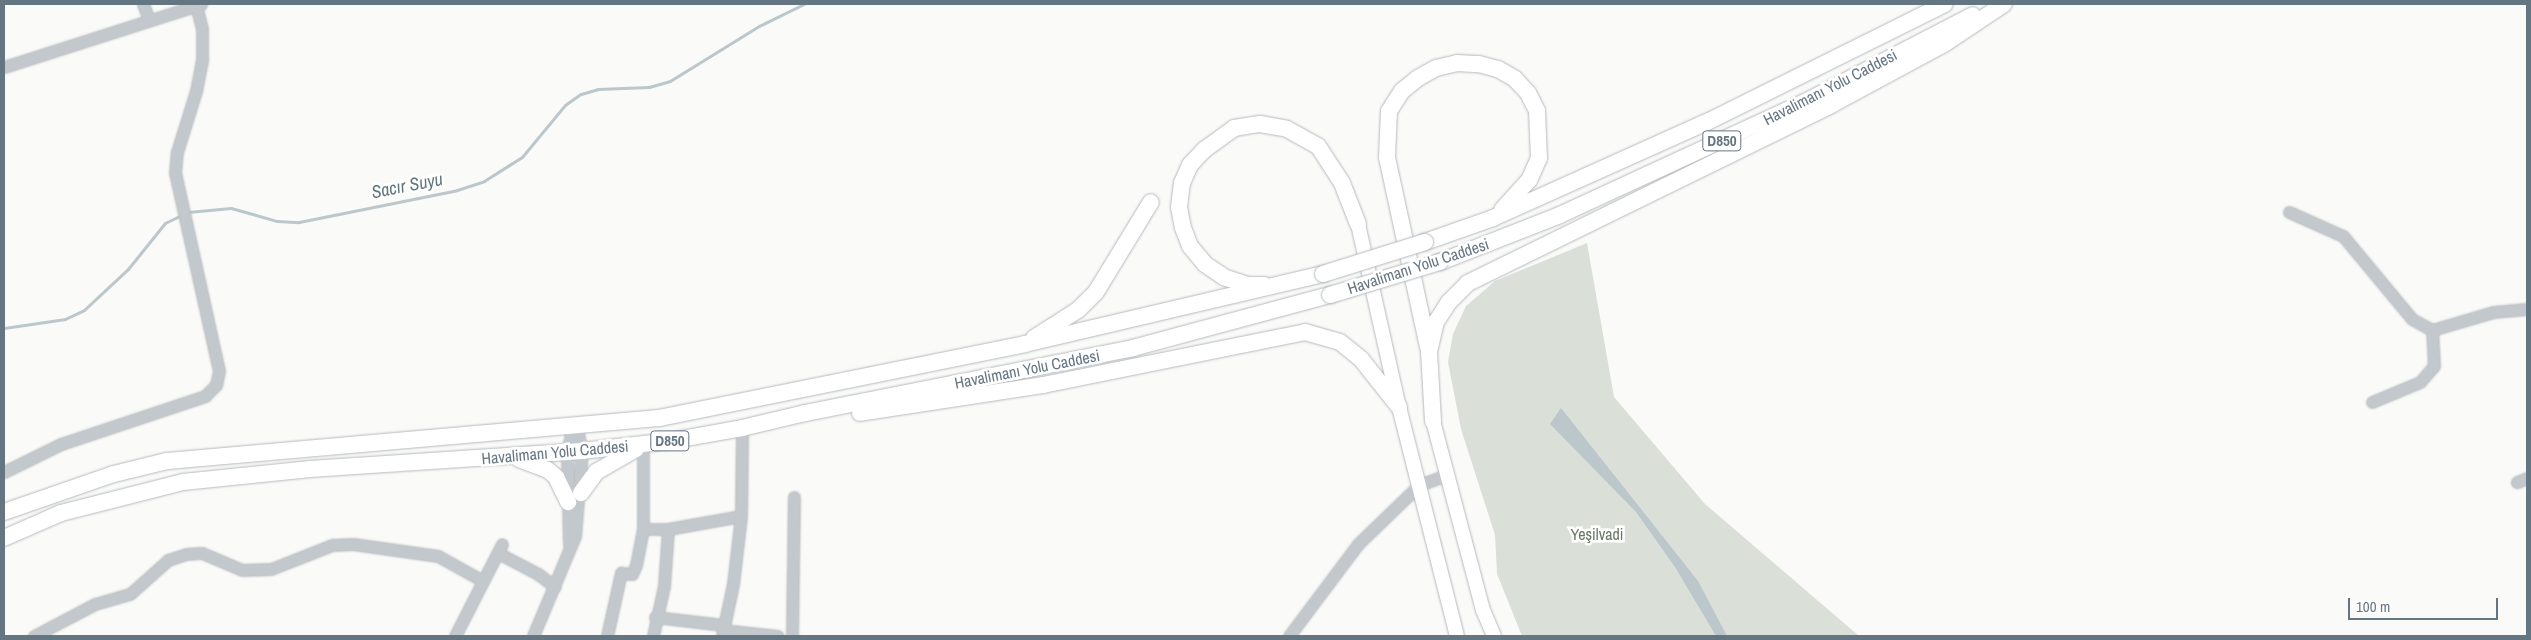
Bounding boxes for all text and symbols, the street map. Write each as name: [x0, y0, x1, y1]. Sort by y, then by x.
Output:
street label: Havalimanı Yolu Caddesi: [1760, 45, 1900, 129]
road number: D850: [1702, 128, 1742, 154]
water label: Sacır Suyu: [370, 169, 444, 203]
street label: Havalimanı Yolu Caddesi: [1345, 234, 1491, 298]
street label: Havalimanı Yolu Caddesi: [953, 345, 1101, 393]
road number: D850: [650, 428, 690, 454]
street label: Havalimanı Yolu Caddesi: [481, 436, 629, 468]
park label: Yeşilvadi: [1571, 524, 1623, 544]
scale bar: [2351, 588, 2501, 620]
text: 100 m: [2356, 596, 2390, 617]

